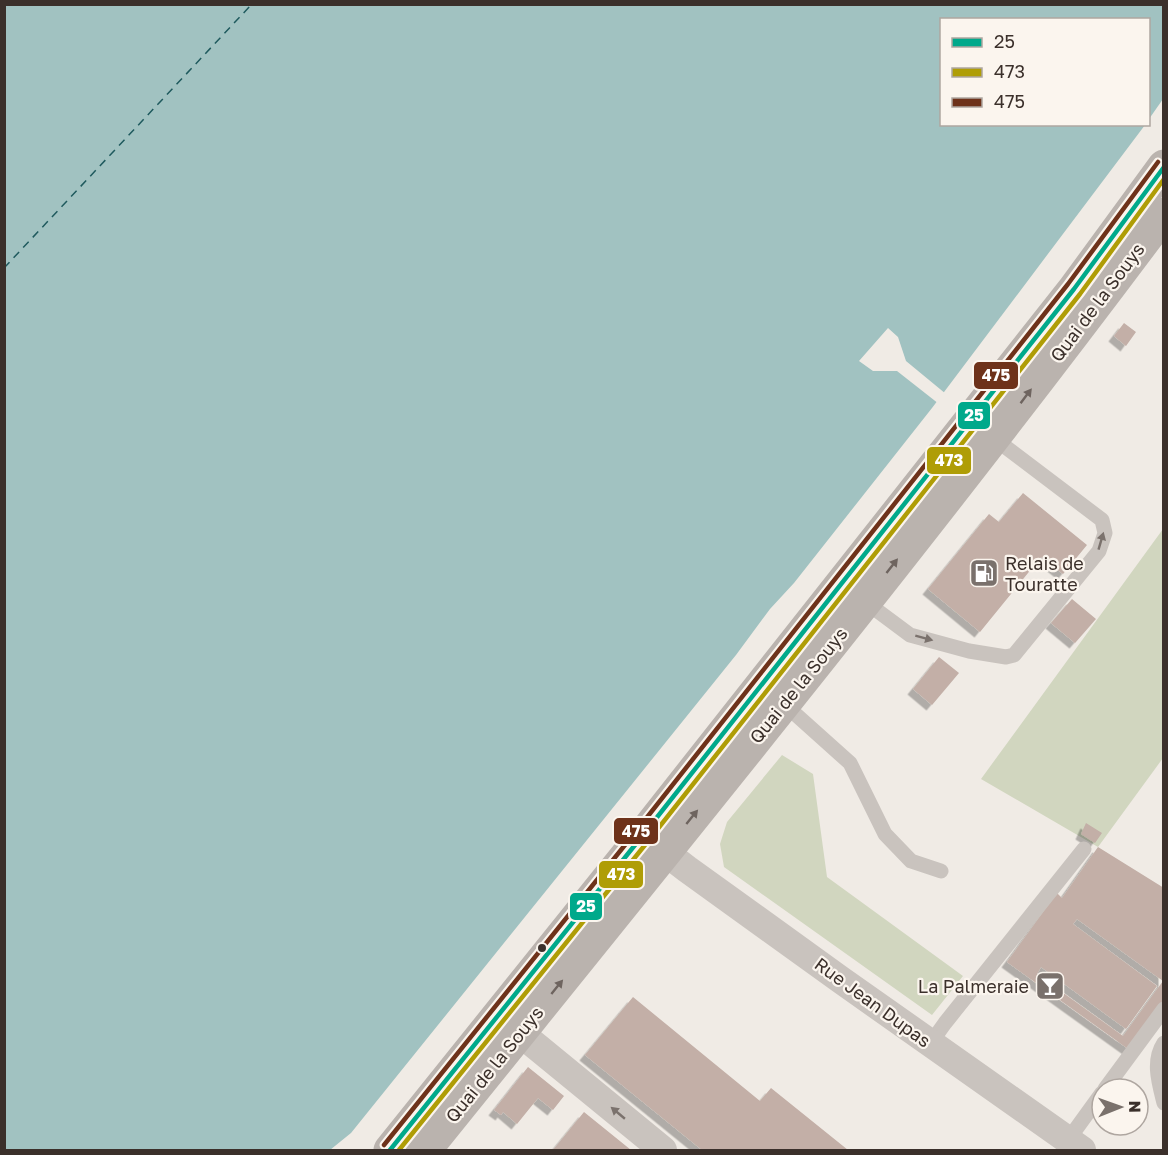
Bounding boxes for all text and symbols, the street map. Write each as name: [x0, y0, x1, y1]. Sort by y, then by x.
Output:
legend: [940, 18, 1150, 126]
text: 25: [994, 30, 1015, 52]
text: 473: [994, 60, 1025, 82]
text: 475: [994, 90, 1025, 112]
street label: Quai de la Souys: [1045, 238, 1149, 366]
line badge: 475: [973, 361, 1019, 390]
text: 475: [982, 365, 1010, 385]
one-way arrow: [1019, 389, 1031, 404]
line badge: 25: [957, 401, 991, 430]
text: 25: [964, 405, 984, 425]
line badge: 473: [926, 446, 972, 475]
text: 473: [935, 450, 963, 470]
one-way arrow: [1097, 532, 1107, 550]
place label: Relais de Touratte: [1005, 552, 1084, 595]
fuel station icon: Relais de Touratte: [968, 557, 1000, 589]
one-way arrow: [886, 559, 898, 574]
street label: Quai de la Souys: [744, 623, 852, 747]
one-way arrow: [915, 634, 933, 644]
one-way arrow: [686, 810, 698, 825]
line badge: 475: [613, 817, 659, 845]
text: 475: [622, 821, 650, 841]
line badge: 473: [598, 860, 644, 889]
text: 473: [607, 864, 635, 884]
line badge: 25: [569, 892, 603, 921]
text: 25: [576, 896, 596, 916]
unlabelled marker: [536, 942, 548, 954]
street label: Rue Jean Dupas: [811, 952, 935, 1052]
bar icon: La Palmeraie: [1034, 970, 1066, 1002]
place label: La Palmeraie: [918, 975, 1029, 997]
one-way arrow: [550, 979, 563, 995]
street label: Quai de la Souys: [440, 1002, 548, 1126]
north arrow: [1090, 1077, 1150, 1137]
text: N: [1125, 1100, 1145, 1113]
one-way arrow: [610, 1107, 626, 1120]

